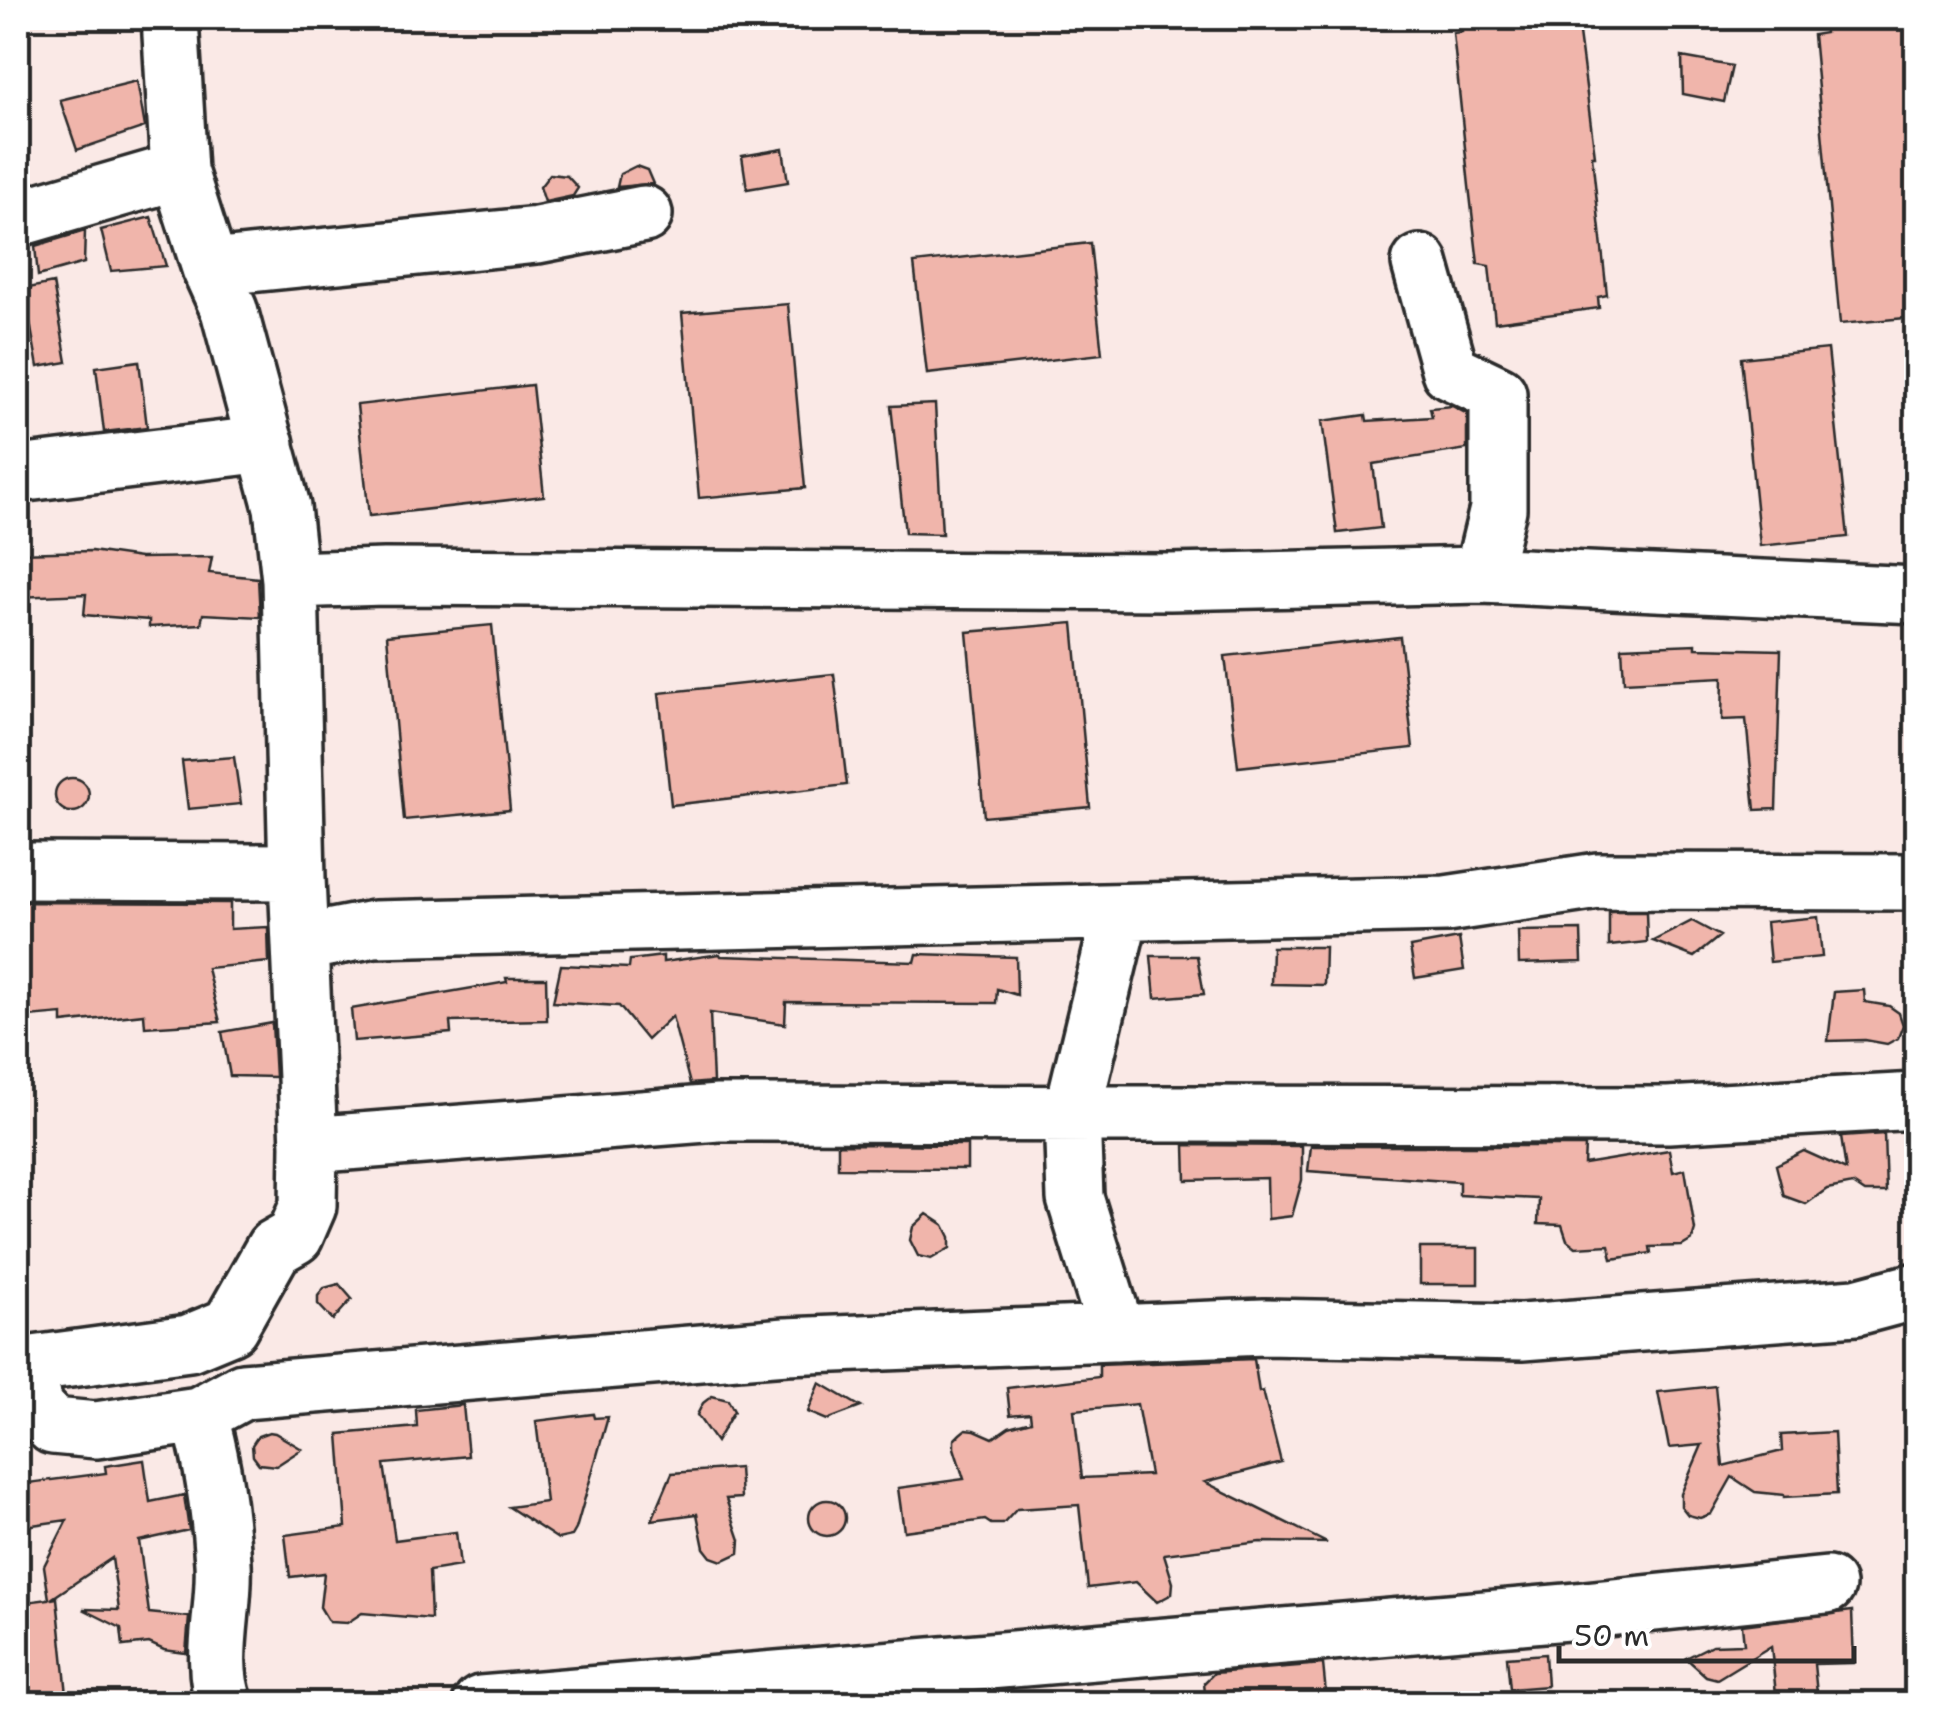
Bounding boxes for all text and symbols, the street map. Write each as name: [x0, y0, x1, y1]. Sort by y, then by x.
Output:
scale bar: [1559, 1601, 1854, 1663]
text: 50 m: [1574, 1615, 1649, 1656]

